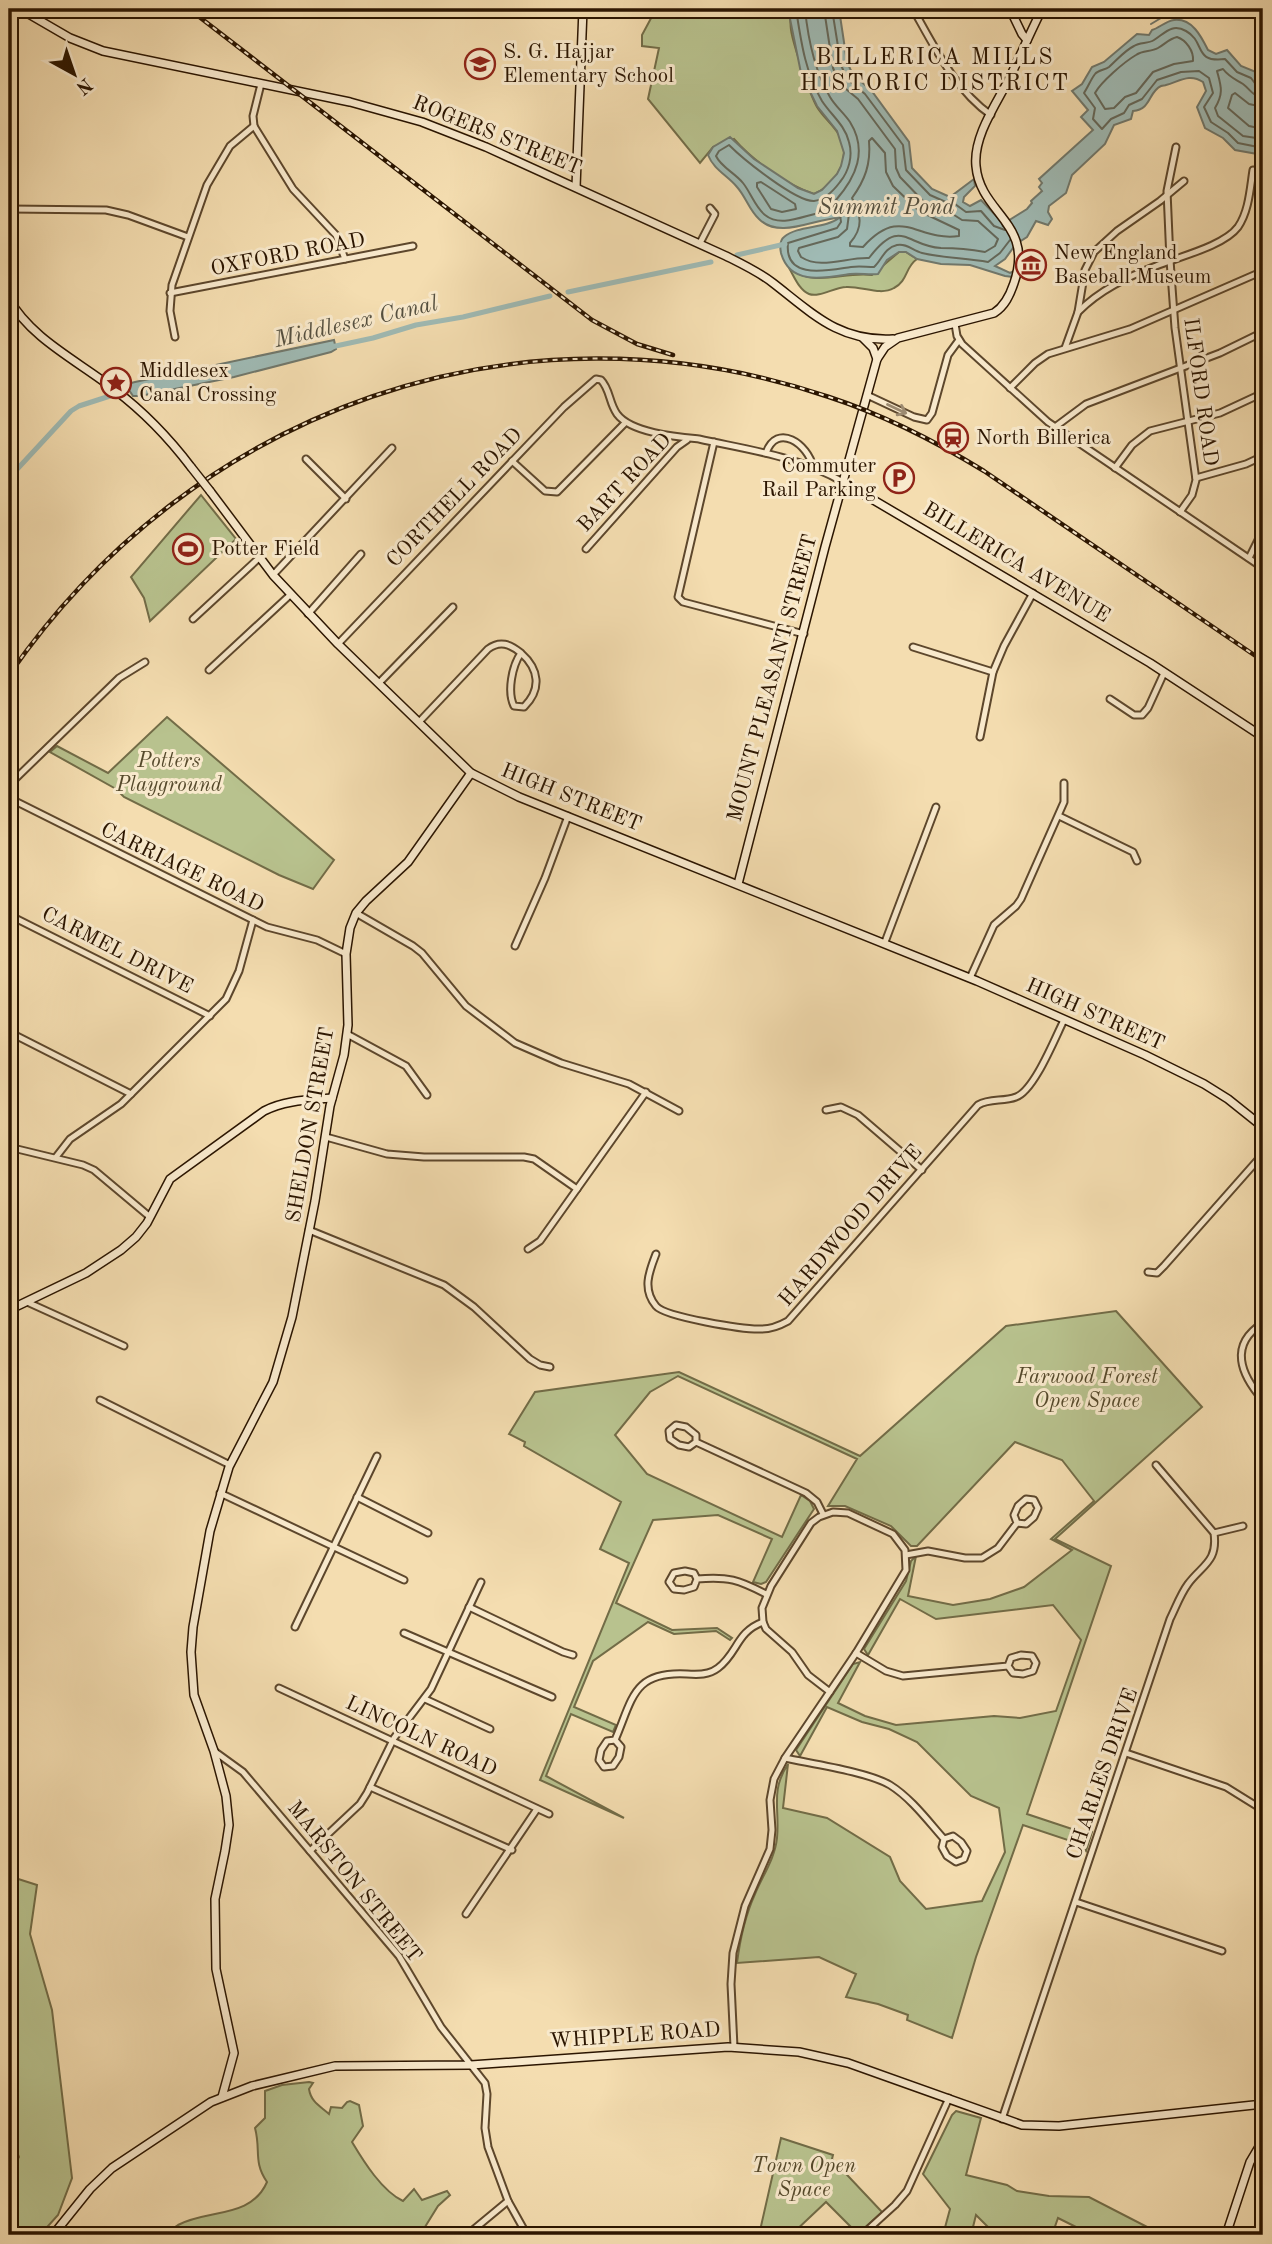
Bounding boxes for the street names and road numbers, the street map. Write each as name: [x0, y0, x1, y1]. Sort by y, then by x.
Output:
street label: ROGERS STREET: [409, 92, 585, 180]
street label: OXFORD ROAD: [209, 230, 367, 280]
street label: ILFORD ROAD: [1179, 317, 1221, 467]
street label: CORTHELL ROAD: [383, 424, 527, 572]
street label: BART ROAD: [574, 430, 676, 536]
street label: BILLERICA AVENUE: [919, 499, 1113, 627]
street label: MOUNT PLEASANT STREET: [724, 532, 822, 824]
street label: HIGH STREET: [498, 760, 644, 836]
street label: CARRIAGE ROAD: [97, 819, 267, 917]
street label: CARMEL DRIVE: [38, 904, 196, 998]
street label: HIGH STREET: [1022, 975, 1168, 1055]
street label: SHELDON STREET: [283, 1026, 339, 1224]
street label: HARDWOOD DRIVE: [775, 1141, 927, 1311]
street label: CHARLES DRIVE: [1064, 1686, 1142, 1862]
street label: LINCOLN ROAD: [342, 1693, 500, 1781]
street label: MARSTON STREET: [283, 1797, 425, 1967]
street label: WHIPPLE ROAD: [549, 2020, 721, 2052]

